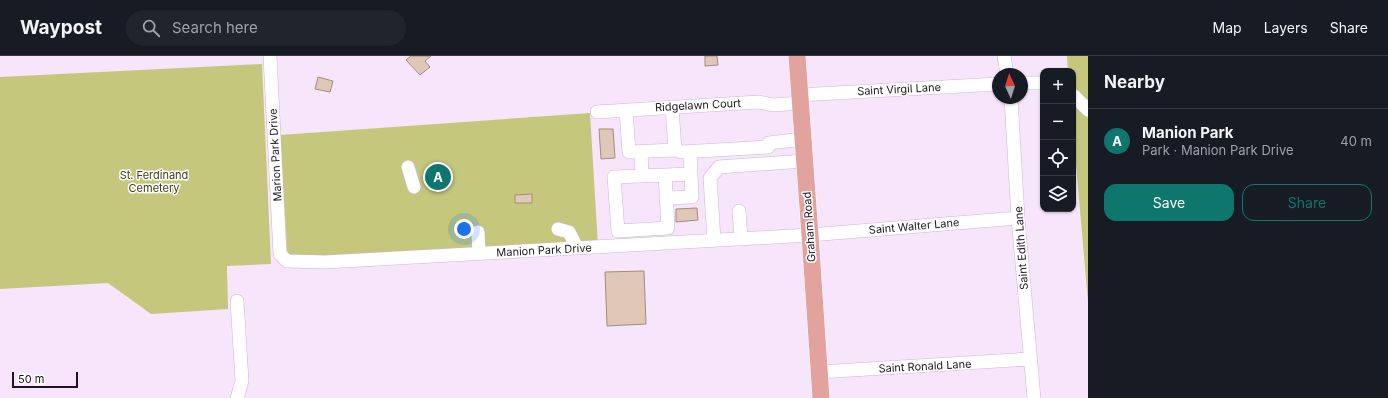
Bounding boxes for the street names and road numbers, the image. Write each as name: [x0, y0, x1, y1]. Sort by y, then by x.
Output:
street label: Saint Virgil Lane: [857, 80, 941, 98]
street label: Ridgelawn Court: [655, 96, 742, 114]
street label: Marion Park Drive: [266, 108, 284, 202]
street label: Graham Road: [800, 191, 818, 263]
street label: Saint Edith Lane: [1011, 206, 1031, 290]
street label: Saint Walter Lane: [868, 215, 960, 237]
street label: Manion Park Drive: [496, 241, 592, 259]
street label: Saint Ronald Lane: [878, 357, 972, 375]

